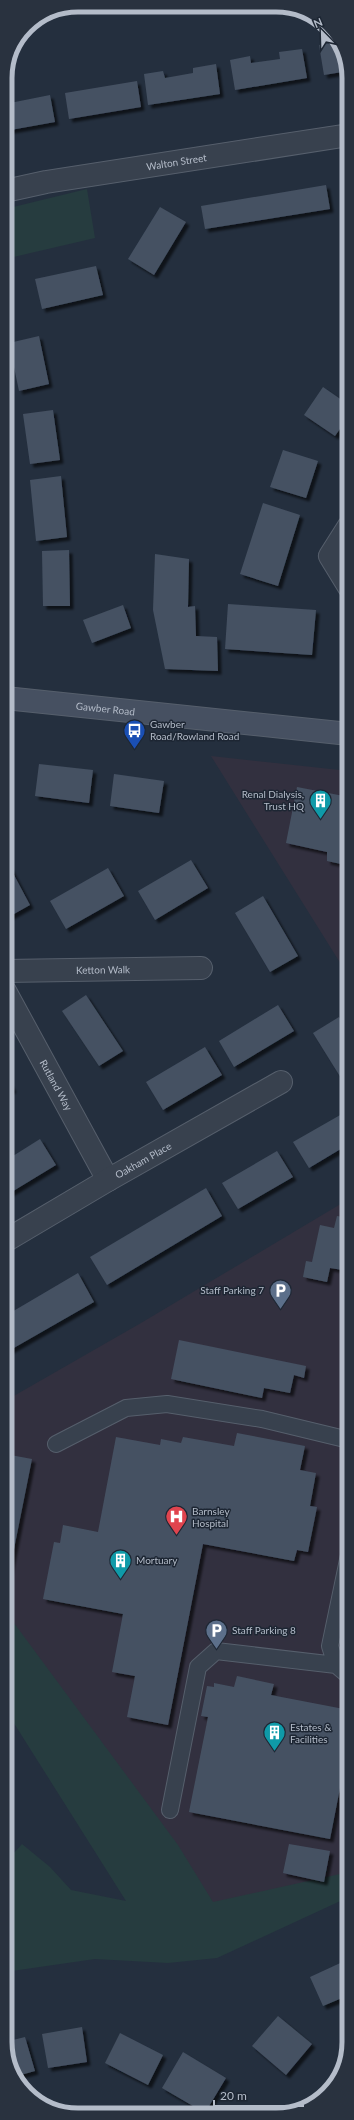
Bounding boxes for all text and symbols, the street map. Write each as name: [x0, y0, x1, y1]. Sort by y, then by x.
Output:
north arrow: [302, 12, 342, 52]
text: N: [311, 15, 324, 30]
street label: Walton Street: [145, 151, 208, 172]
street label: Gawber Road: [75, 699, 136, 718]
bus stop icon: Gawber Road/Rowland Road: [121, 717, 147, 750]
place label: Gawber Road/Rowland Road: [150, 718, 239, 742]
building icon: Renal Dialysis, Trust HQ: [307, 787, 333, 820]
place label: Renal Dialysis, Trust HQ: [242, 788, 304, 812]
street label: Ketton Walk: [76, 963, 131, 976]
street label: Rutland Way: [38, 1057, 75, 1113]
street label: Oakham Place: [113, 1139, 173, 1181]
parking icon: Staff Parking 7: [267, 1277, 293, 1310]
place label: Staff Parking 7: [200, 1284, 264, 1296]
hospital icon: Barnsley Hospital: [164, 1504, 190, 1537]
place label: Barnsley Hospital: [192, 1505, 230, 1529]
building icon: Mortuary: [108, 1547, 134, 1580]
place label: Mortuary: [136, 1554, 178, 1566]
parking icon: Staff Parking 8: [204, 1617, 230, 1650]
place label: Staff Parking 8: [232, 1624, 296, 1636]
building icon: Estates & Facilities: [262, 1720, 288, 1753]
place label: Estates & Facilities: [290, 1721, 332, 1745]
scale bar: [214, 2082, 303, 2108]
text: 20 m: [220, 2088, 247, 2103]

